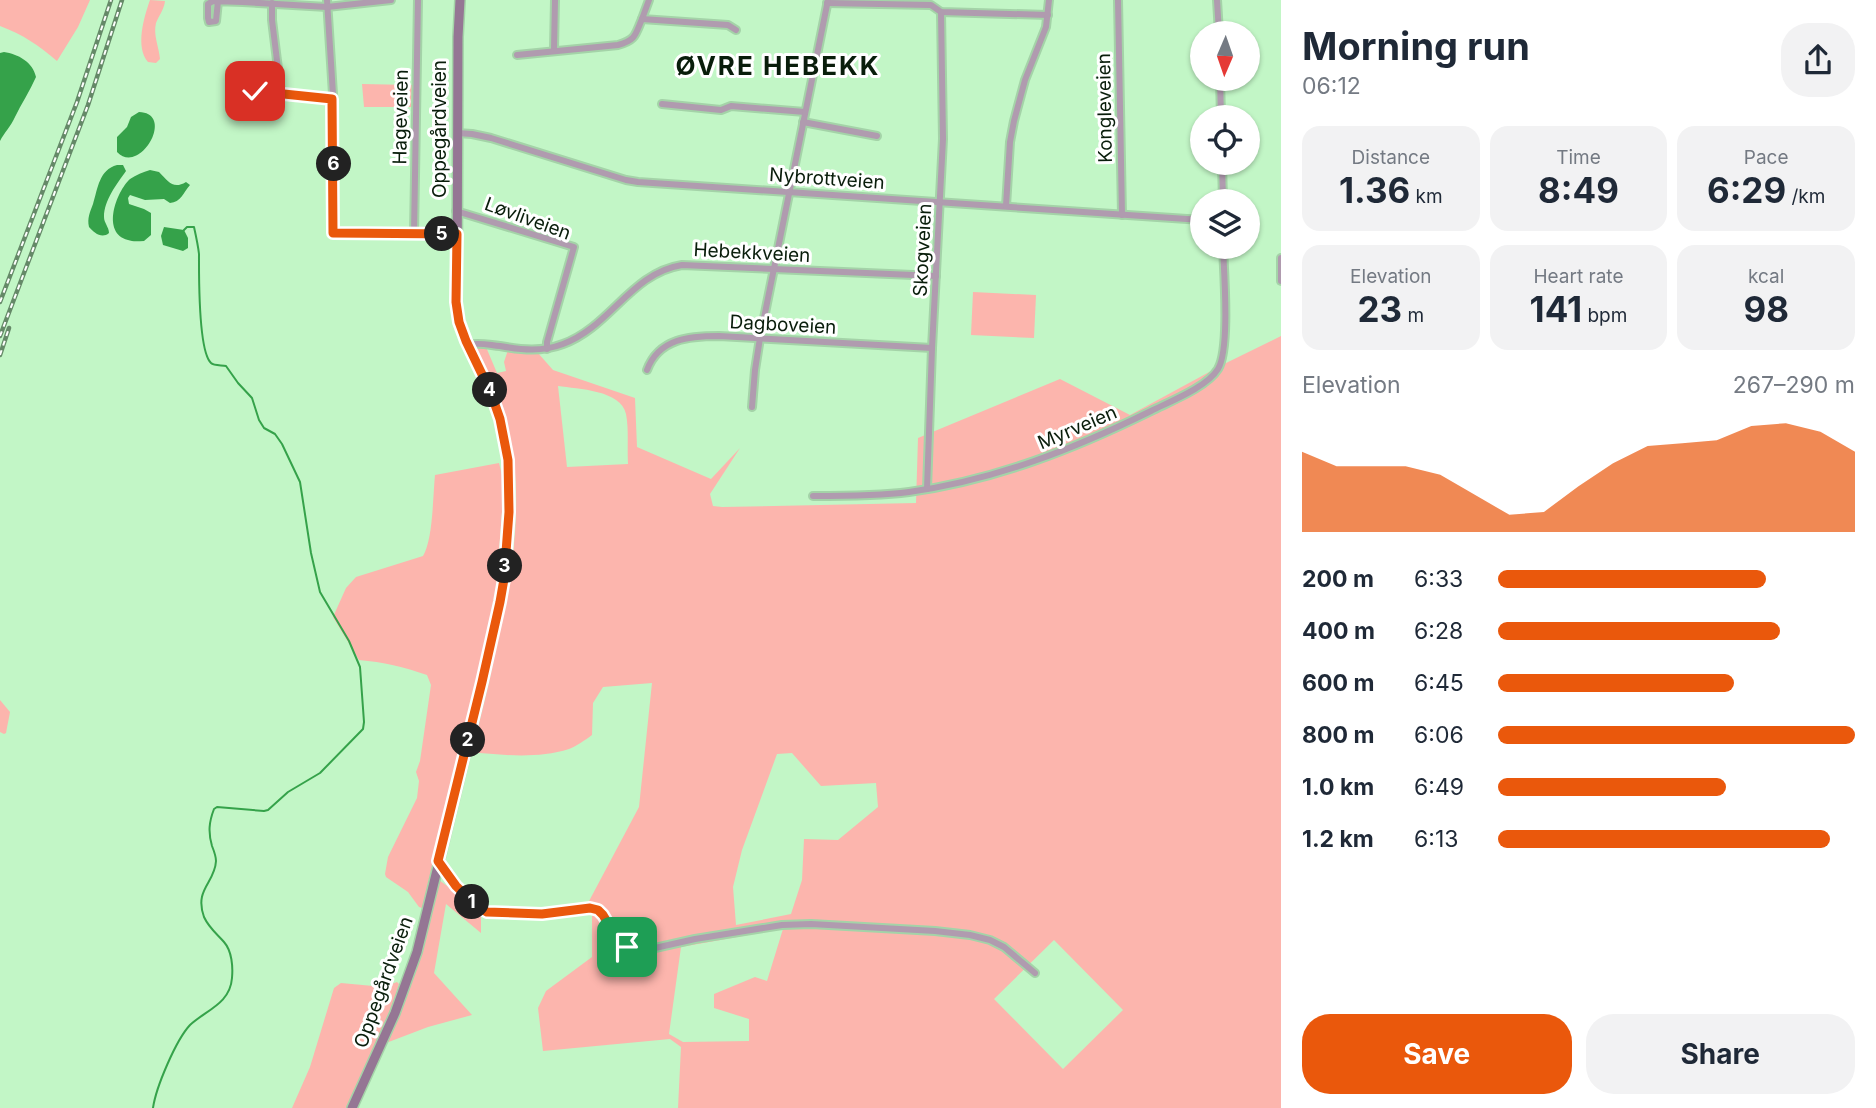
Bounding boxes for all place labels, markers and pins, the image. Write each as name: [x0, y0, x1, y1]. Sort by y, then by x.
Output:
pin: [225, 61, 285, 121]
pin: 6: [316, 146, 352, 182]
pin: 5: [424, 216, 460, 252]
pin: 4: [472, 372, 508, 408]
pin: 3: [488, 548, 522, 584]
pin: 2: [450, 722, 486, 758]
pin: 1: [454, 884, 490, 920]
pin: [597, 917, 657, 977]

